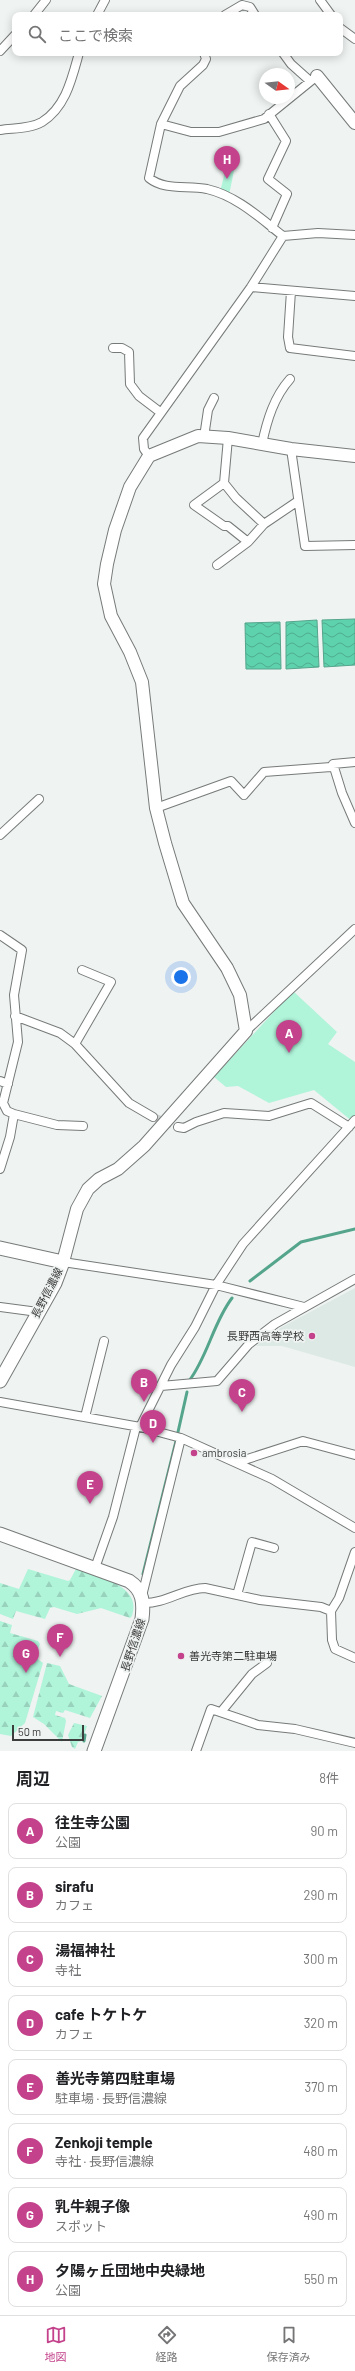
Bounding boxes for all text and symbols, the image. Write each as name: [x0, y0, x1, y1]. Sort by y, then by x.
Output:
search box: [12, 12, 343, 56]
icon: search: [26, 23, 48, 45]
text: ここで検索: [58, 26, 133, 44]
north arrow: [259, 68, 295, 104]
pin: H: [214, 146, 240, 179]
your location: [171, 967, 191, 987]
pin: A: [276, 1020, 302, 1053]
street label: 長野信濃線: [28, 1265, 65, 1320]
place label: 長野西高等学校: [227, 1329, 304, 1342]
marker: 長野西高等学校: [307, 1331, 317, 1341]
pin: B: [131, 1369, 157, 1402]
pin: C: [229, 1379, 255, 1412]
pin: D: [140, 1410, 166, 1443]
place label: ambrosia: [202, 1446, 246, 1459]
marker: ambrosia: [189, 1448, 199, 1458]
pin: E: [77, 1471, 103, 1504]
street label: 長野信濃線: [118, 1617, 147, 1673]
pin: F: [47, 1624, 73, 1657]
pin: G: [13, 1640, 39, 1673]
place label: 善光寺第二駐車場: [189, 1649, 277, 1662]
marker: 善光寺第二駐車場: [176, 1651, 186, 1661]
scale bar: [12, 1723, 84, 1742]
text: 50 m: [18, 1725, 41, 1738]
text: 周辺: [16, 1768, 50, 1788]
text: 8件: [319, 1770, 339, 1786]
text: 往生寺公園: [55, 1813, 130, 1831]
text: A: [26, 1823, 34, 1839]
text: 90 m: [311, 1823, 338, 1839]
text: 公園: [55, 1834, 81, 1850]
text: sirafu: [55, 1877, 94, 1895]
text: B: [26, 1887, 34, 1903]
text: 290 m: [304, 1887, 338, 1903]
text: カフェ: [55, 1897, 94, 1913]
text: 湯福神社: [55, 1941, 115, 1959]
text: C: [26, 1951, 34, 1967]
text: 300 m: [303, 1951, 338, 1967]
text: 寺社: [55, 1962, 81, 1978]
text: cafe トケトケ: [55, 2005, 147, 2023]
text: D: [26, 2015, 34, 2031]
text: 320 m: [304, 2015, 338, 2031]
text: カフェ: [55, 2026, 94, 2042]
text: 善光寺第四駐車場: [55, 2069, 175, 2087]
text: E: [26, 2079, 34, 2095]
text: 370 m: [304, 2079, 338, 2095]
text: 駐車場 · 長野信濃線: [55, 2090, 167, 2106]
text: Zenkoji temple: [55, 2133, 153, 2151]
text: F: [26, 2143, 34, 2159]
text: 480 m: [303, 2143, 338, 2159]
text: 寺社 · 長野信濃線: [55, 2153, 154, 2169]
text: 乳牛親子像: [55, 2197, 130, 2215]
text: G: [26, 2207, 34, 2223]
text: 490 m: [303, 2207, 338, 2223]
text: スポット: [55, 2218, 107, 2234]
text: 夕陽ヶ丘団地中央緑地: [55, 2261, 205, 2279]
text: H: [26, 2271, 34, 2287]
text: 550 m: [304, 2271, 338, 2287]
text: 公園: [55, 2282, 81, 2298]
tab: 地図: [45, 2324, 67, 2364]
tab: 経路: [156, 2324, 178, 2364]
tab: 保存済み: [267, 2324, 311, 2364]

